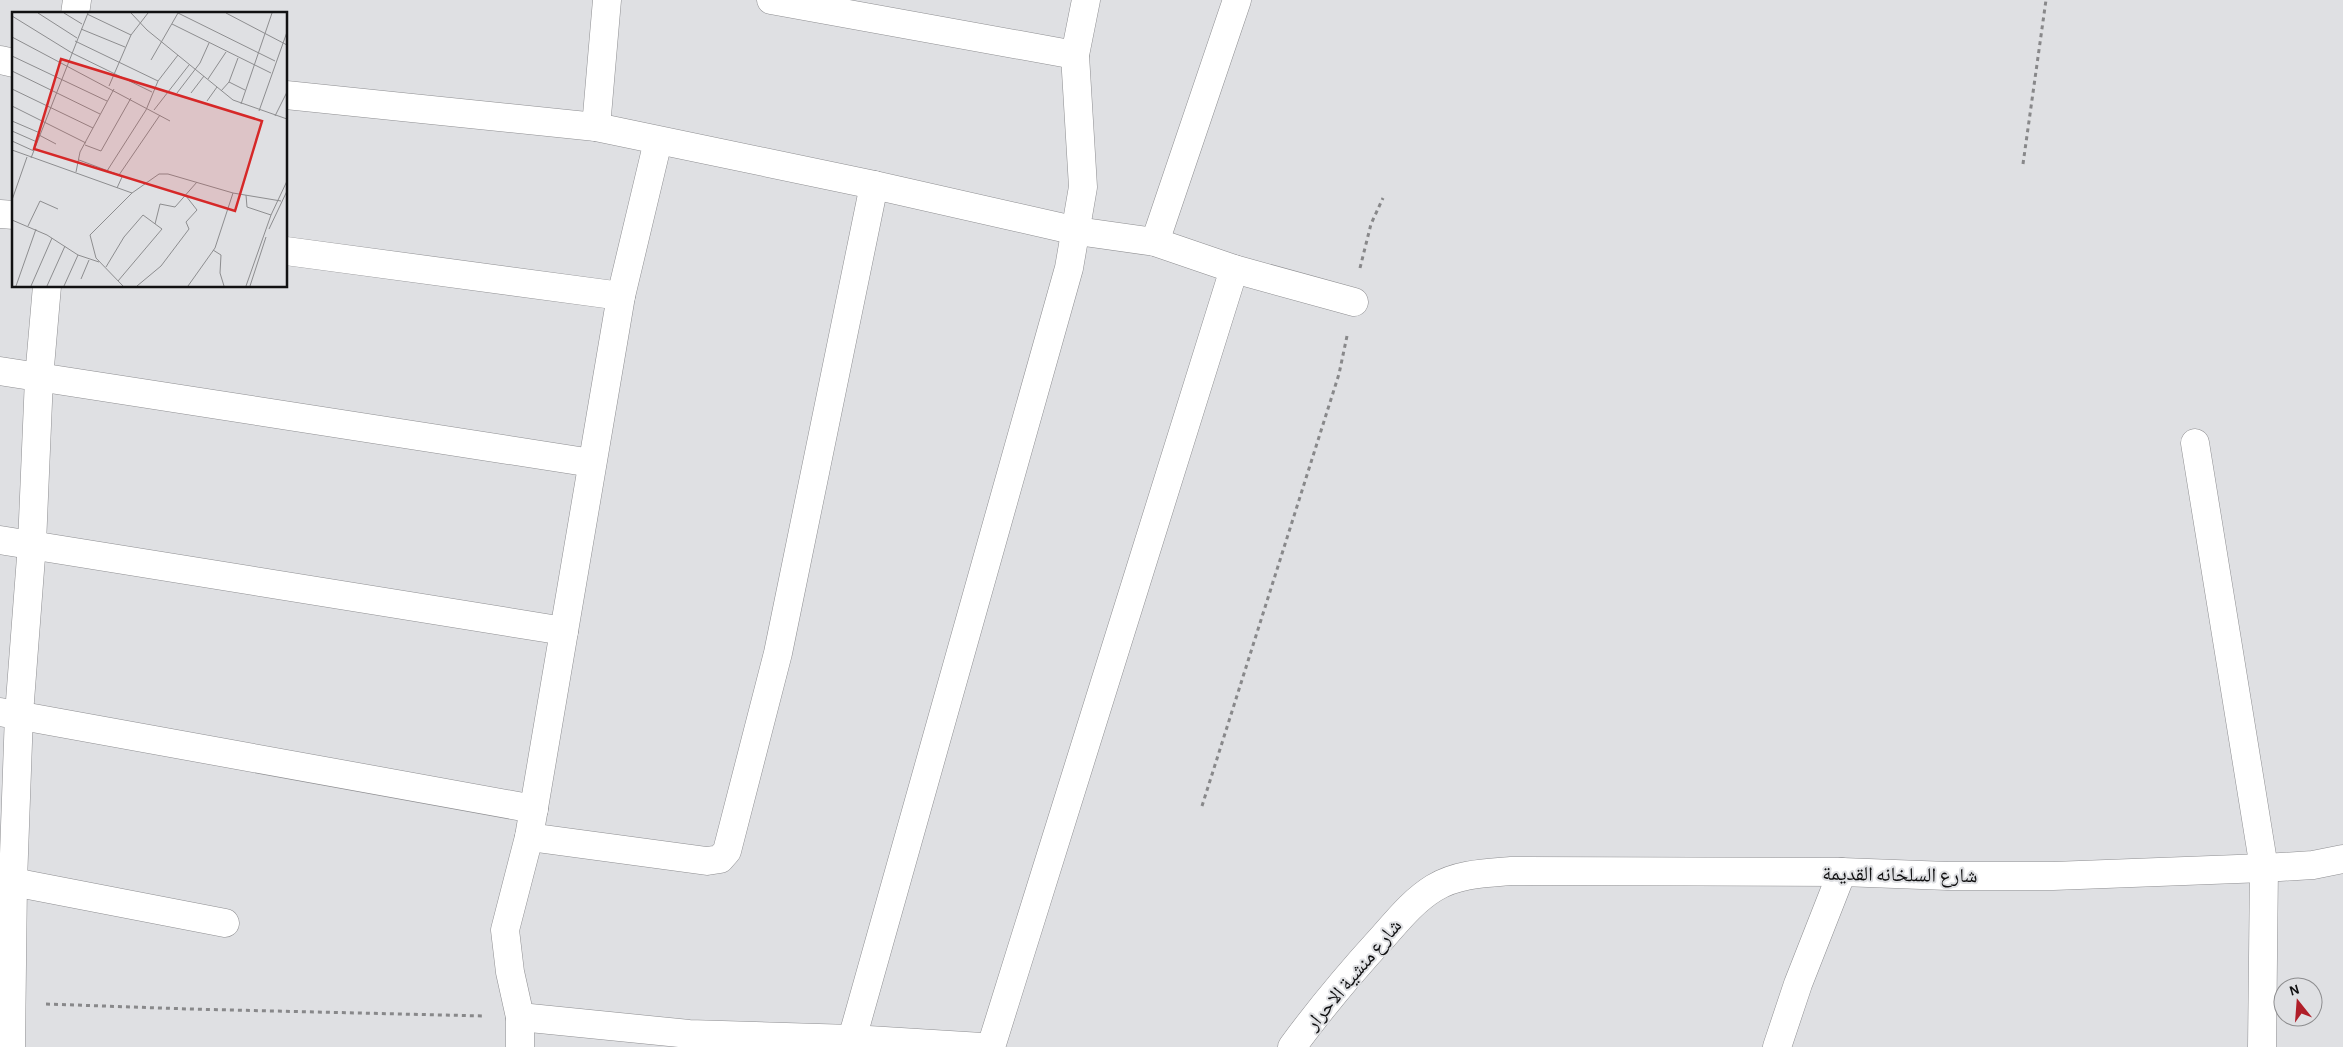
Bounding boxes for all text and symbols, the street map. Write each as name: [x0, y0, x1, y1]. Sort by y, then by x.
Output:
inset map: [12, 12, 288, 288]
street label: شارع السلخانه القديمة: [1822, 864, 1978, 888]
street label: شارع منشية الاحرار: [1301, 916, 1407, 1036]
north arrow: [2273, 977, 2323, 1027]
text: N: [2288, 982, 2301, 999]

